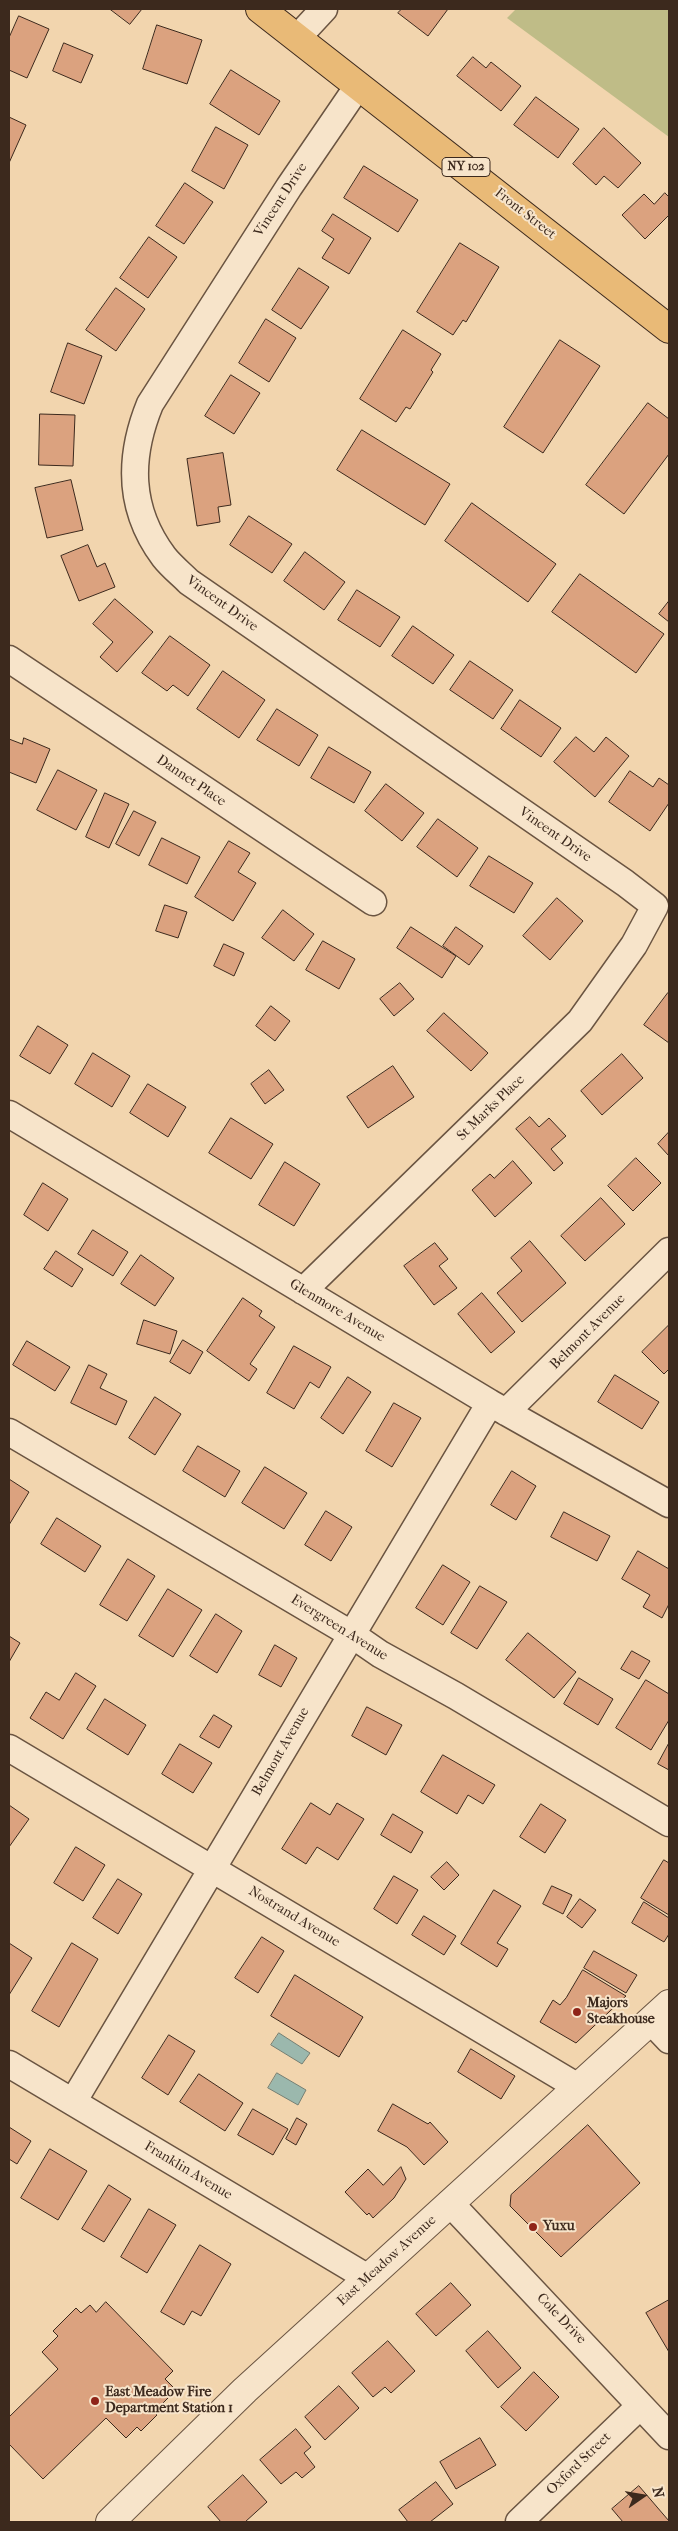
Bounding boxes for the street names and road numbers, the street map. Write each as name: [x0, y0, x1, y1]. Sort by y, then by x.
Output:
road number: NY 102: [442, 158, 490, 176]
street label: Vincent Drive: [251, 160, 311, 240]
street label: Front Street: [491, 185, 559, 243]
street label: Vincent Drive: [183, 572, 261, 636]
street label: Dannet Place: [153, 752, 229, 810]
street label: Vincent Drive: [516, 804, 594, 866]
street label: St Marks Place: [454, 1072, 528, 1144]
street label: Glenmore Avenue: [286, 1276, 388, 1346]
street label: Belmont Avenue: [547, 1291, 629, 1373]
street label: Evergreen Avenue: [287, 1591, 391, 1665]
street label: Belmont Avenue: [249, 1705, 313, 1799]
street label: Nostrand Avenue: [245, 1883, 343, 1951]
street label: Franklin Avenue: [141, 2138, 235, 2204]
street label: East Meadow Avenue: [334, 2212, 440, 2310]
street label: Cole Drive: [533, 2290, 589, 2348]
street label: Oxford Street: [543, 2429, 615, 2499]

